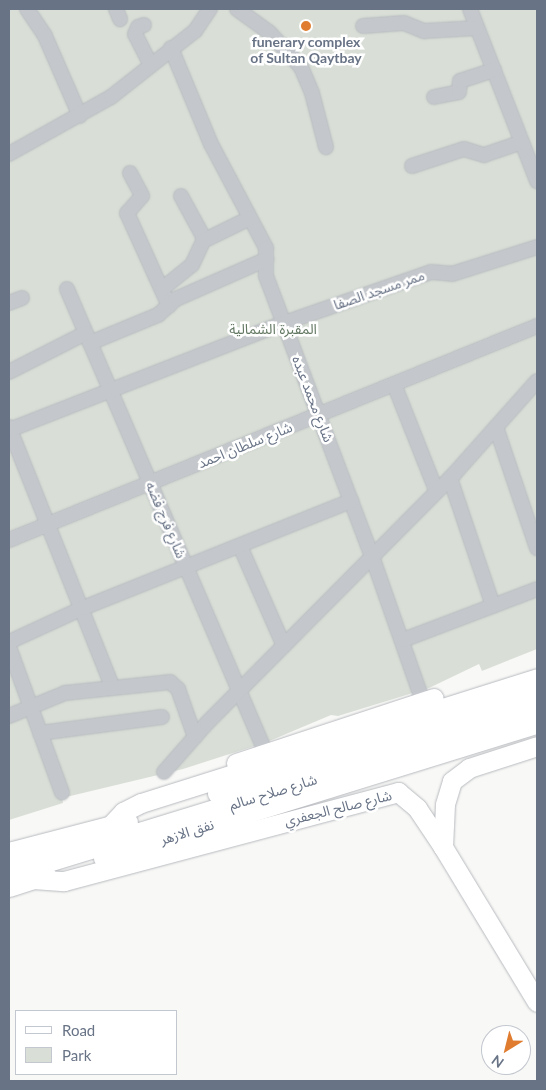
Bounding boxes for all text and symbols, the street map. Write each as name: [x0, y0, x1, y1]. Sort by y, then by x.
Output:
marker: funerary complex of Sultan Qaytbay: [300, 20, 312, 32]
place label: funerary complex of Sultan Qaytbay: [250, 34, 362, 66]
street label: ممر مسجد الصفا: [331, 267, 427, 313]
park label: المقبرة الشمالية: [229, 321, 317, 337]
street label: شارع محمد عبده: [289, 353, 337, 445]
street label: شارع سلطان احمد: [195, 418, 295, 472]
street label: شارع فرج فضه: [142, 479, 190, 561]
street label: شارع صلاح سالم: [227, 771, 319, 813]
street label: شارع صالح الجعفري: [283, 787, 393, 829]
street label: نفق الازهر: [158, 816, 216, 848]
legend: [15, 1010, 178, 1075]
text: Road: [62, 1021, 95, 1039]
north arrow: [481, 1025, 531, 1075]
text: Park: [62, 1046, 91, 1064]
text: N: [488, 1052, 507, 1072]

